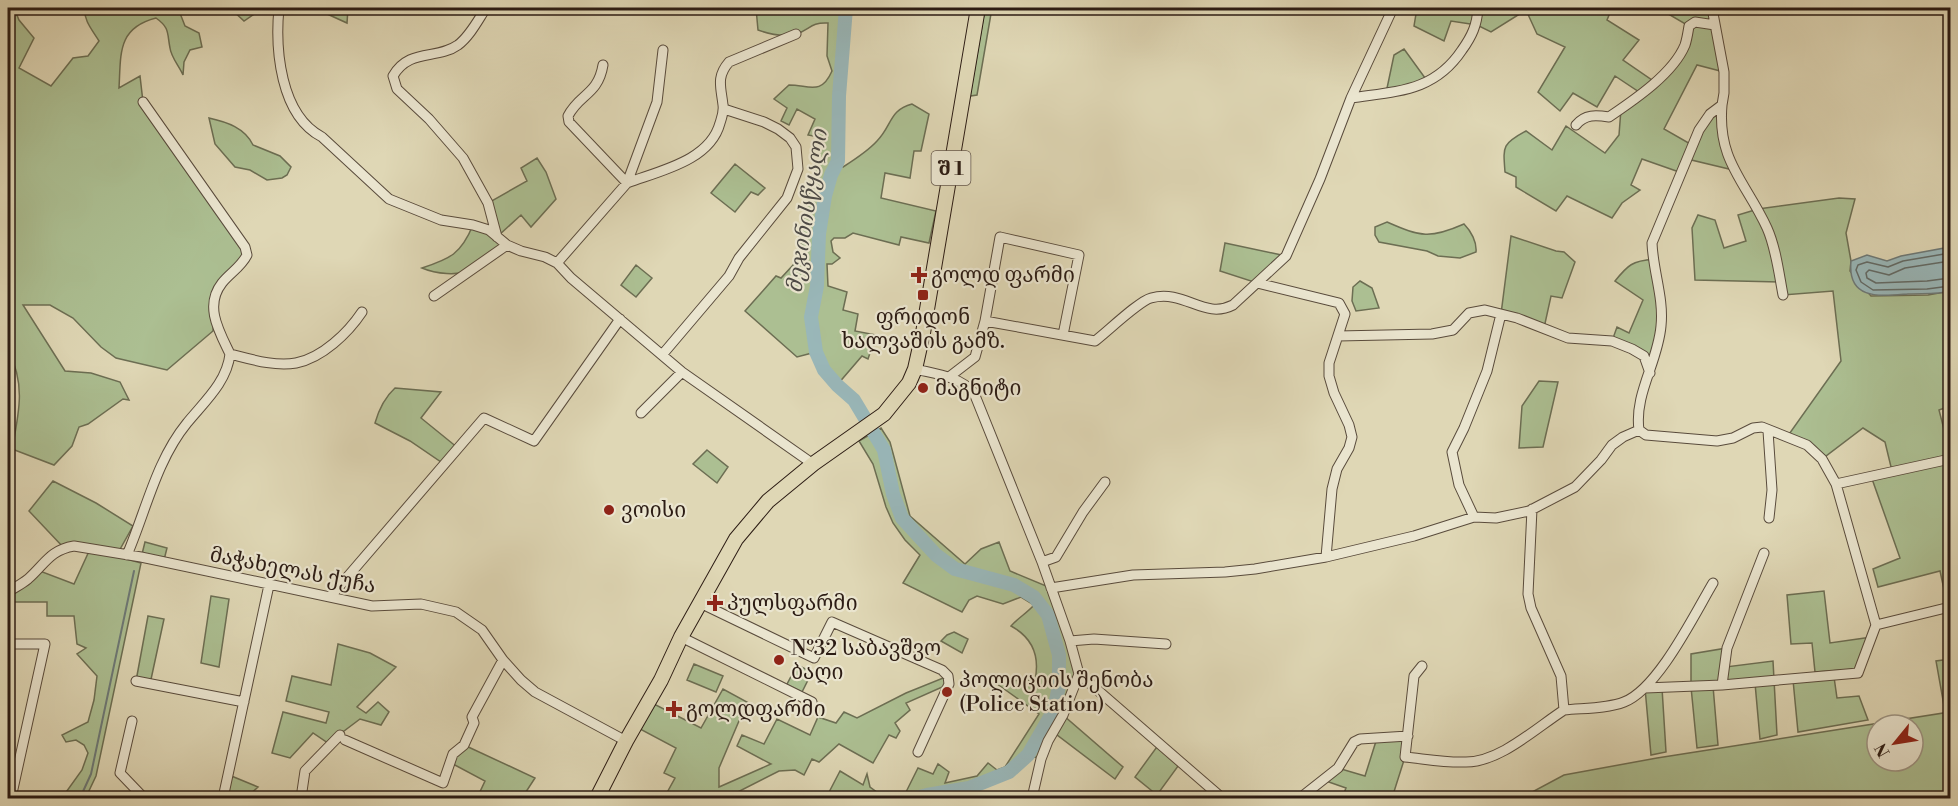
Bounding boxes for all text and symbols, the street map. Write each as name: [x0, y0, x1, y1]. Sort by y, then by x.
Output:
water label: მეჯინისწყალი: [781, 126, 834, 295]
road number: შ 1: [932, 151, 970, 185]
place label: გოლდ ფარმი: [931, 263, 1075, 289]
marker: გოლდ ფარმი: [912, 268, 926, 282]
marker: ფრიდონ ხალვაშის გამზ.: [916, 288, 930, 302]
place label: ფრიდონ ხალვაშის გამზ.: [841, 305, 1005, 355]
place label: მაგნიტი: [935, 376, 1022, 402]
marker: მაგნიტი: [916, 381, 930, 395]
place label: ვოისი: [621, 498, 686, 524]
marker: ვოისი: [602, 503, 616, 517]
street label: მაჭახელას ქუჩა: [208, 542, 378, 600]
place label: პულსფარმი: [727, 591, 858, 617]
marker: პულსფარმი: [708, 596, 722, 610]
place label: №32 საბავშვო ბაღი: [791, 636, 941, 686]
marker: №32 საბავშვო ბაღი: [772, 653, 786, 667]
place label: პოლიციის შენობა (Police Station): [959, 668, 1154, 718]
marker: პოლიციის შენობა (Police Station): [940, 685, 954, 699]
place label: გოლდფარმი: [686, 697, 826, 723]
marker: გოლდფარმი: [667, 702, 681, 716]
north arrow: [1865, 713, 1925, 773]
text: N: [1871, 739, 1895, 760]

